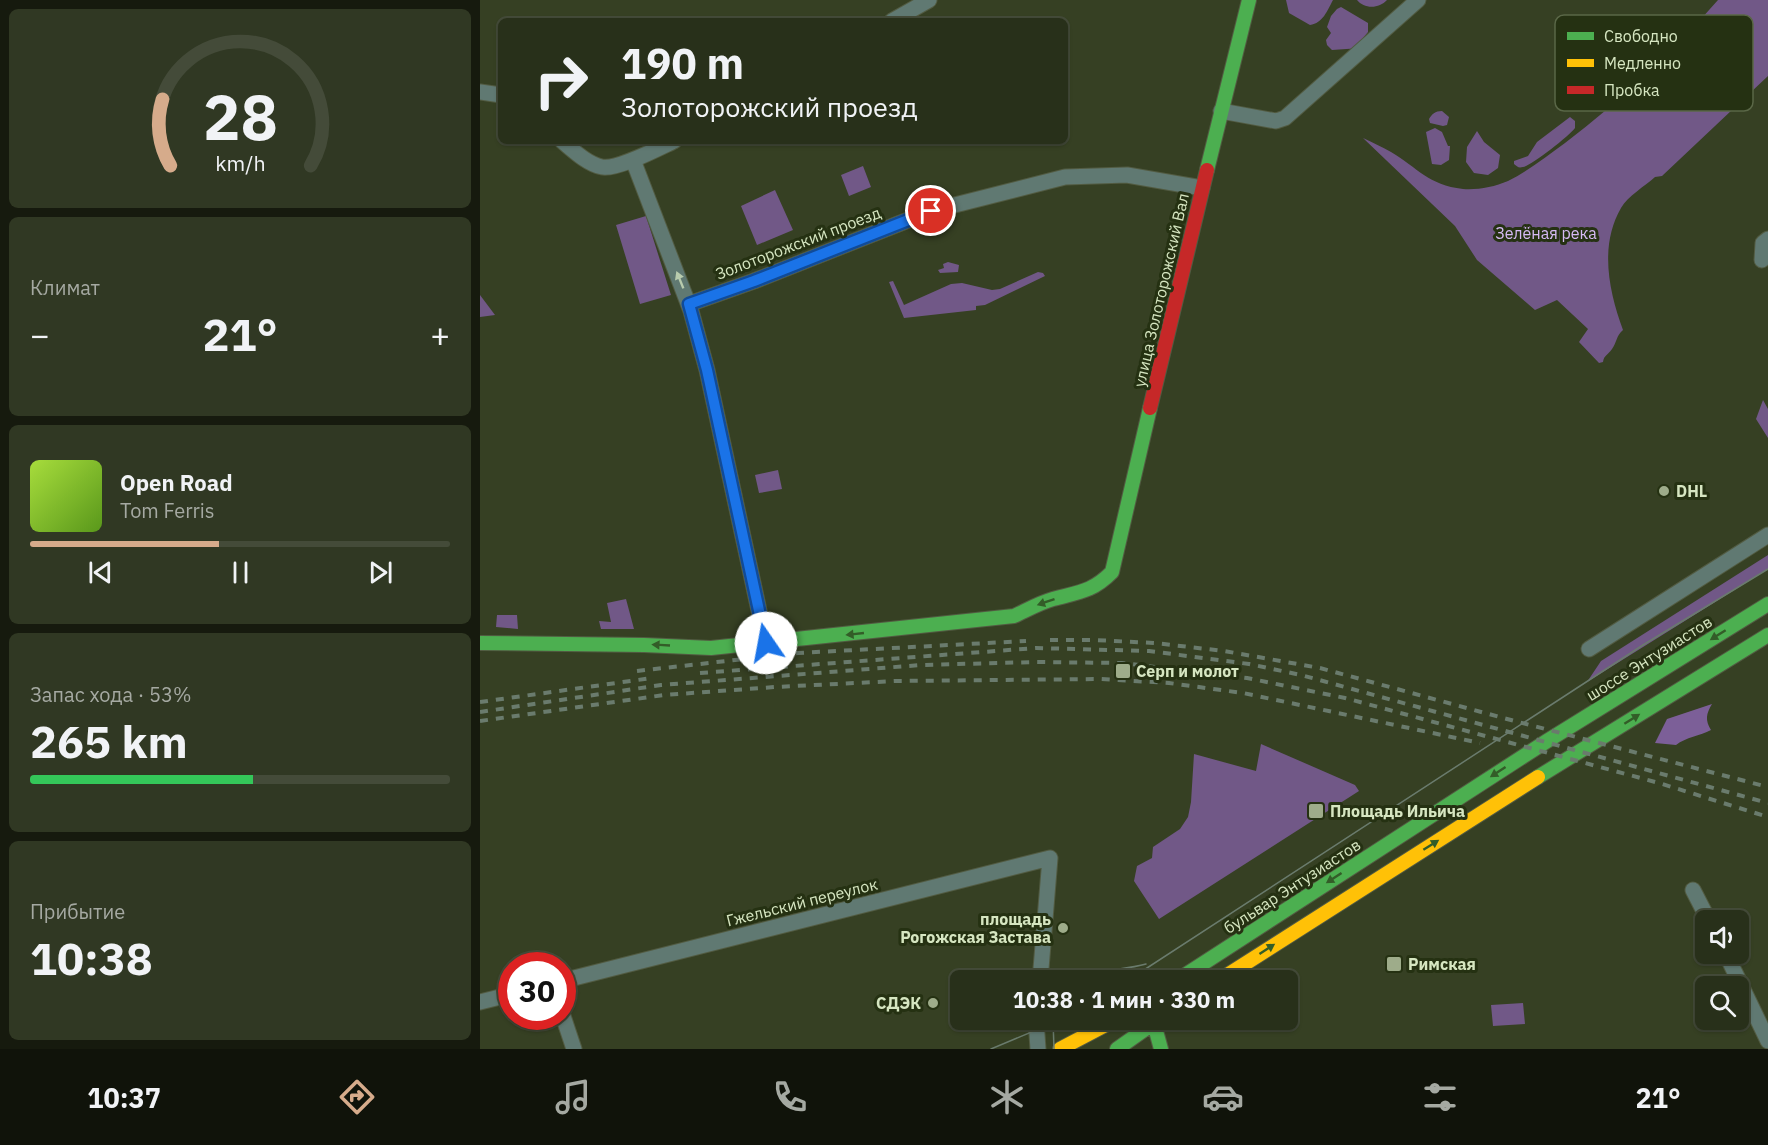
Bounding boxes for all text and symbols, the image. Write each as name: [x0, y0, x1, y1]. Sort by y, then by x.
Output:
legend: [1555, 15, 1753, 111]
text: Свободно: [1604, 26, 1678, 46]
text: 190 m: [621, 36, 744, 91]
icon: right: [522, 42, 600, 120]
text: Медленно: [1604, 53, 1681, 73]
text: 28: [203, 76, 277, 157]
text: Пробка: [1604, 80, 1660, 100]
text: Золоторожский проезд: [621, 89, 918, 124]
text: km/h: [215, 149, 265, 177]
pin: [905, 185, 956, 236]
street label: улица Золоторожский Вал: [1129, 191, 1193, 389]
icon: arrive: [914, 194, 947, 227]
street label: Золоторожский проезд: [712, 202, 884, 284]
park label: Зелёная река: [1495, 223, 1597, 243]
one-way arrow: [675, 271, 684, 289]
text: Климат: [30, 274, 100, 301]
text: 21°: [202, 305, 278, 363]
text: −: [30, 313, 50, 356]
text: +: [430, 313, 450, 356]
text: Open Road: [120, 468, 233, 497]
place label: DHL: [1676, 481, 1707, 501]
marker: DHL: [1657, 484, 1671, 498]
text: Tom Ferris: [120, 497, 215, 524]
icon: previous: [84, 556, 117, 589]
icon: pause: [224, 556, 257, 589]
icon: next: [364, 556, 397, 589]
one-way arrow: [1037, 598, 1055, 608]
position arrow: [734, 611, 798, 675]
street label: шоссе Энтузиастов: [1582, 611, 1716, 705]
one-way arrow: [845, 629, 864, 639]
one-way arrow: [1710, 629, 1726, 640]
one-way arrow: [651, 641, 670, 650]
place label: Серп и молот: [1136, 661, 1239, 681]
marker: Серп и молот: [1114, 662, 1132, 680]
text: Запас хода · 53%: [30, 681, 192, 708]
text: 265 km: [30, 712, 188, 770]
one-way arrow: [1624, 713, 1640, 724]
one-way arrow: [1489, 767, 1506, 778]
place label: Площадь Ильича: [1330, 801, 1465, 821]
marker: Площадь Ильича: [1307, 802, 1325, 820]
street label: бульвар Энтузиастов: [1220, 834, 1364, 938]
one-way arrow: [1423, 839, 1440, 850]
street label: Гжельский переулок: [724, 873, 880, 930]
one-way arrow: [1326, 873, 1342, 884]
text: Прибытие: [30, 898, 125, 925]
place label: площадь Рогожская Застава: [900, 909, 1051, 947]
map controls: [1695, 910, 1749, 1030]
button: sound: [1695, 910, 1749, 964]
marker: площадь Рогожская Застава: [1056, 921, 1070, 935]
text: 10:38: [30, 929, 153, 987]
one-way arrow: [1259, 944, 1275, 955]
speed limit sign: 30: [498, 952, 576, 1030]
place label: Римская: [1408, 954, 1476, 974]
marker: Римская: [1385, 955, 1403, 973]
button: search: [1695, 976, 1749, 1030]
text: 10:38 · 1 мин · 330 m: [1013, 985, 1235, 1014]
place label: СДЭК: [876, 993, 921, 1013]
marker: СДЭК: [926, 996, 940, 1010]
icon: directions: [336, 1076, 378, 1118]
icon: music: [552, 1076, 594, 1118]
icon: phone: [769, 1076, 811, 1118]
icon: climate: [986, 1076, 1028, 1118]
icon: car: [1202, 1076, 1244, 1118]
icon: filters: [1419, 1076, 1461, 1118]
text: 10:37: [87, 1080, 161, 1115]
text: 21°: [1636, 1080, 1681, 1115]

